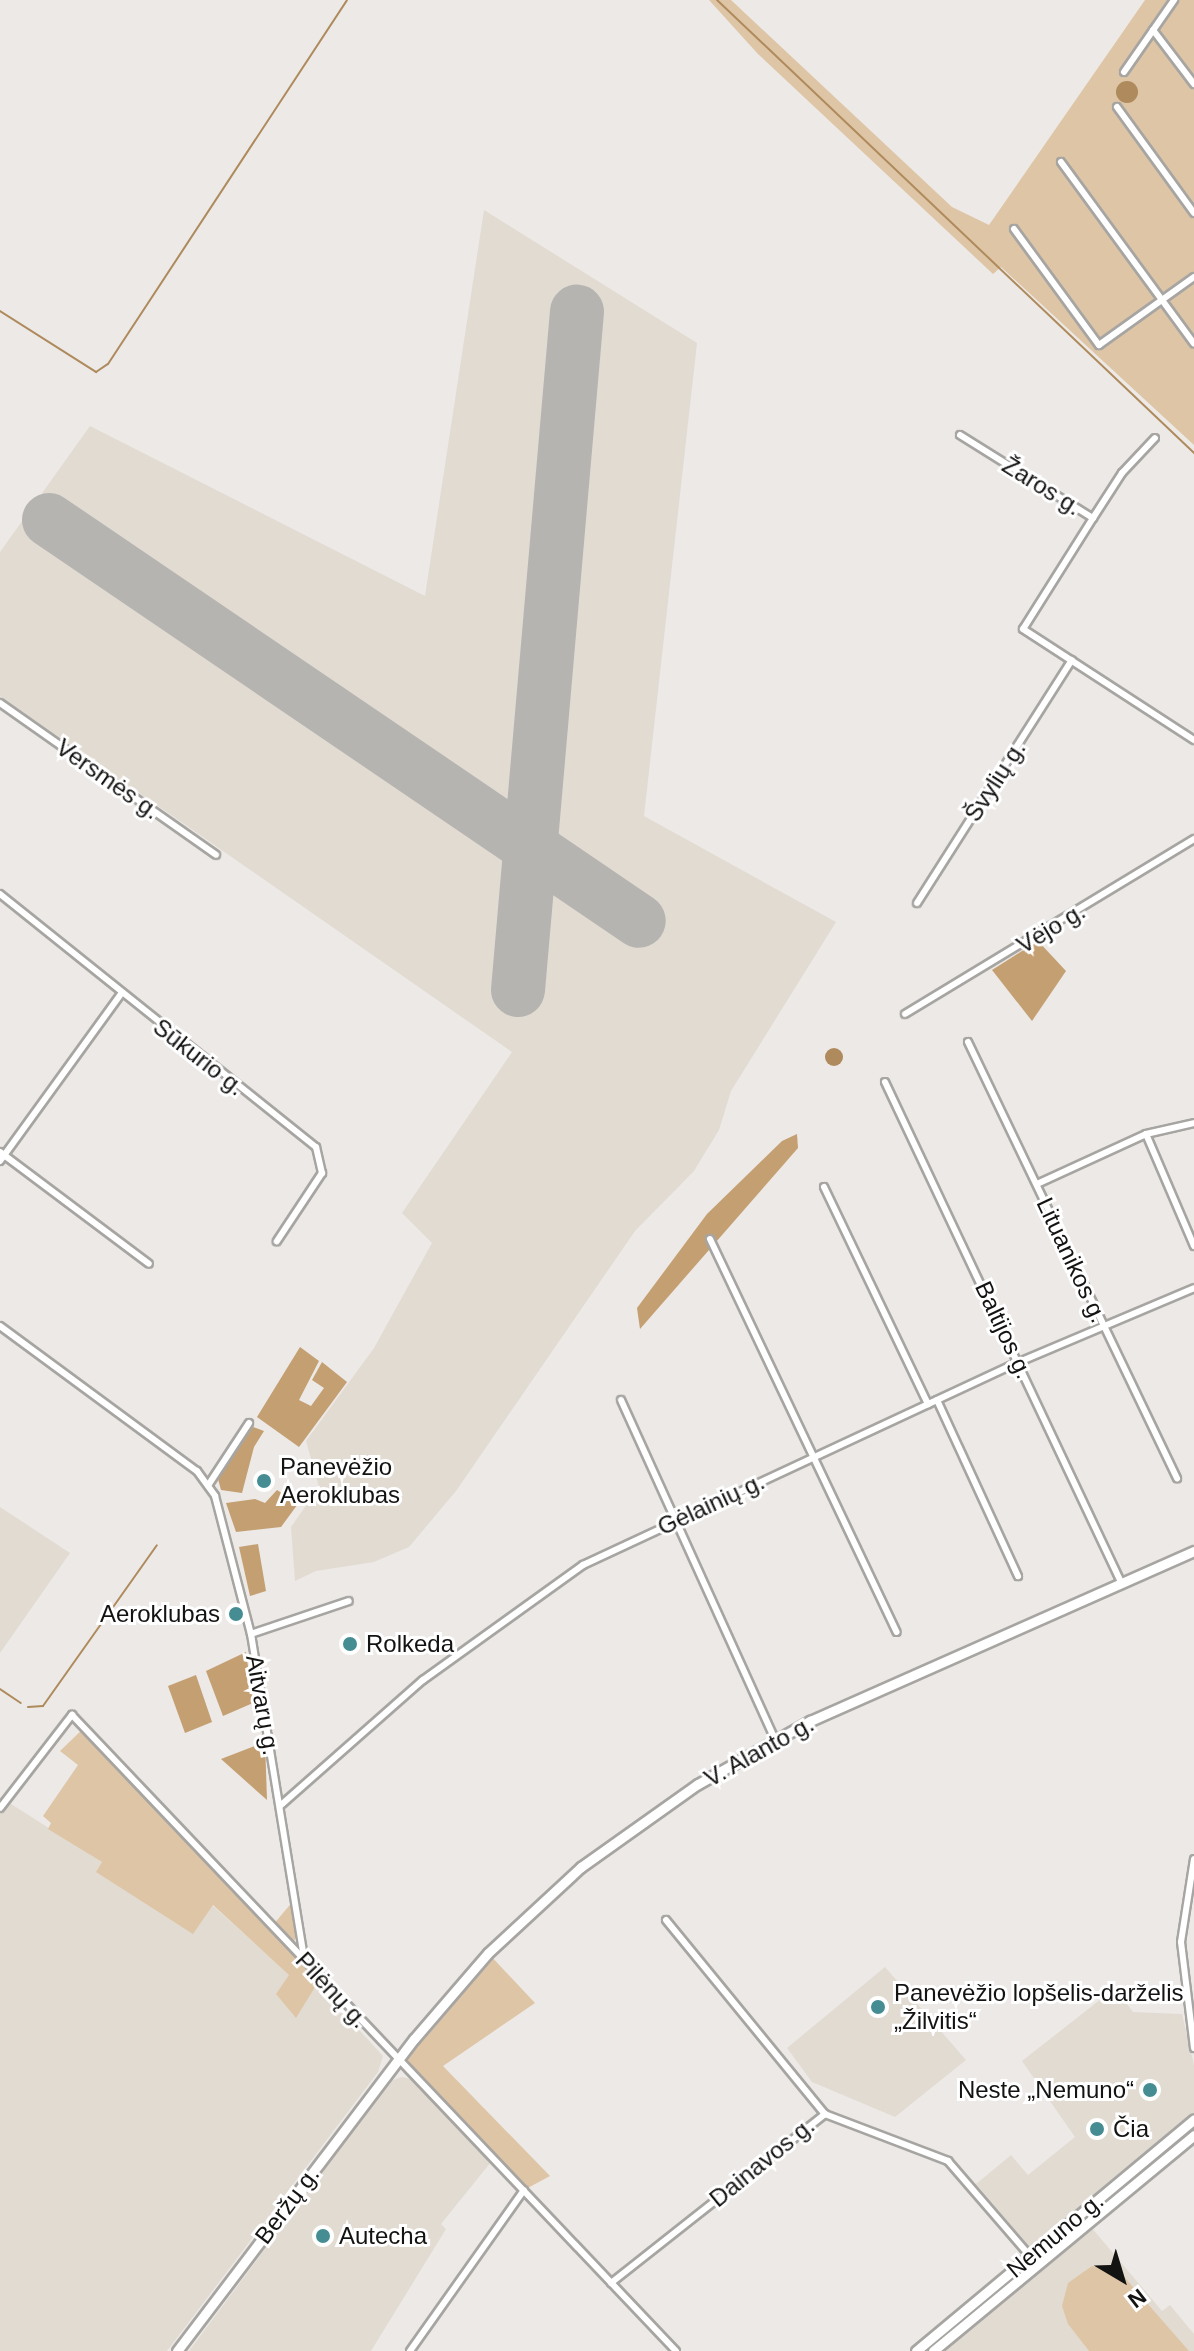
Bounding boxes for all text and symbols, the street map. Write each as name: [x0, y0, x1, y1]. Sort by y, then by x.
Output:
street label: Žaros g.: [997, 450, 1087, 522]
street label: Versmės g.: [51, 733, 165, 825]
street label: Švylių g.: [958, 735, 1032, 827]
street label: Vėjo g.: [1012, 896, 1090, 960]
street label: Sūkurio g.: [148, 1012, 250, 1102]
street label: Lituanikos g.: [1030, 1193, 1114, 1327]
street label: Baltijos g.: [969, 1277, 1039, 1383]
place label: Panevėžio Aeroklubas: [280, 1453, 400, 1509]
street label: Gėlainių g.: [653, 1467, 769, 1541]
marker: Panevėžio Aeroklubas: [255, 1472, 273, 1490]
place label: Aeroklubas: [100, 1600, 220, 1628]
marker: Aeroklubas: [227, 1605, 245, 1623]
place label: Rolkeda: [366, 1630, 454, 1658]
marker: Rolkeda: [341, 1635, 359, 1653]
street label: Aitvarų g.: [240, 1653, 286, 1757]
street label: V. Alanto g.: [699, 1709, 819, 1793]
street label: Pilėnų g.: [290, 1946, 374, 2034]
place label: Panevėžio lopšelis-darželis „Žilvitis“: [894, 1979, 1183, 2035]
marker: Panevėžio lopšelis-darželis „Žilvitis“: [869, 1998, 887, 2016]
place label: Neste „Nemuno“: [958, 2076, 1134, 2104]
marker: Neste „Nemuno“: [1141, 2081, 1159, 2099]
street label: Dainavos g.: [704, 2111, 820, 2213]
place label: Čia: [1113, 2115, 1149, 2143]
marker: Čia: [1088, 2120, 1106, 2138]
street label: Beržų g.: [249, 2161, 325, 2249]
street label: Nemuno g.: [1001, 2186, 1109, 2284]
place label: Autecha: [339, 2222, 427, 2250]
marker: Autecha: [314, 2227, 332, 2245]
north arrow: [1082, 2239, 1162, 2319]
text: N: [1123, 2284, 1151, 2313]

